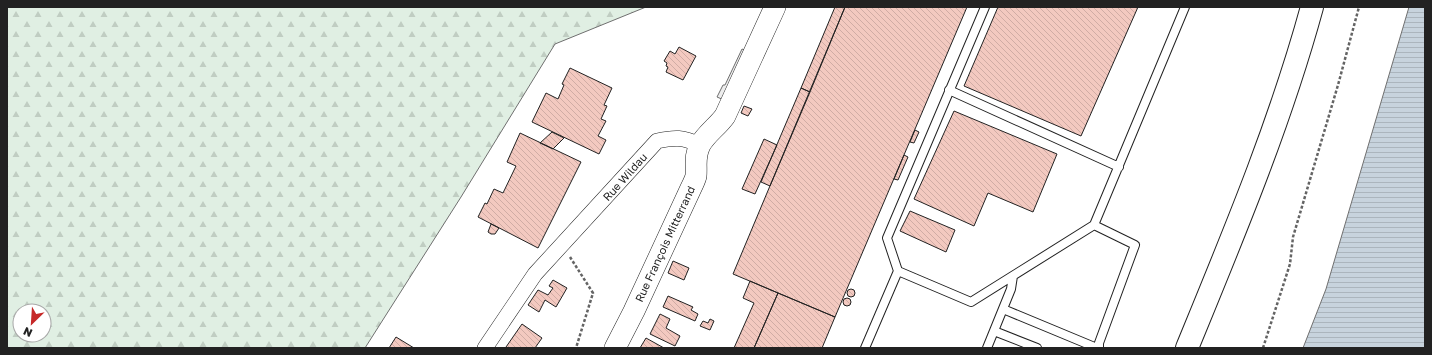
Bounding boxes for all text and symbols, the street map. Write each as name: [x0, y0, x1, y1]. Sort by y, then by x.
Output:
street label: Rue Wildau: [600, 150, 649, 203]
street label: Rue François Mitterrand: [632, 184, 697, 304]
north arrow: [12, 303, 52, 343]
text: N: [21, 325, 34, 340]

